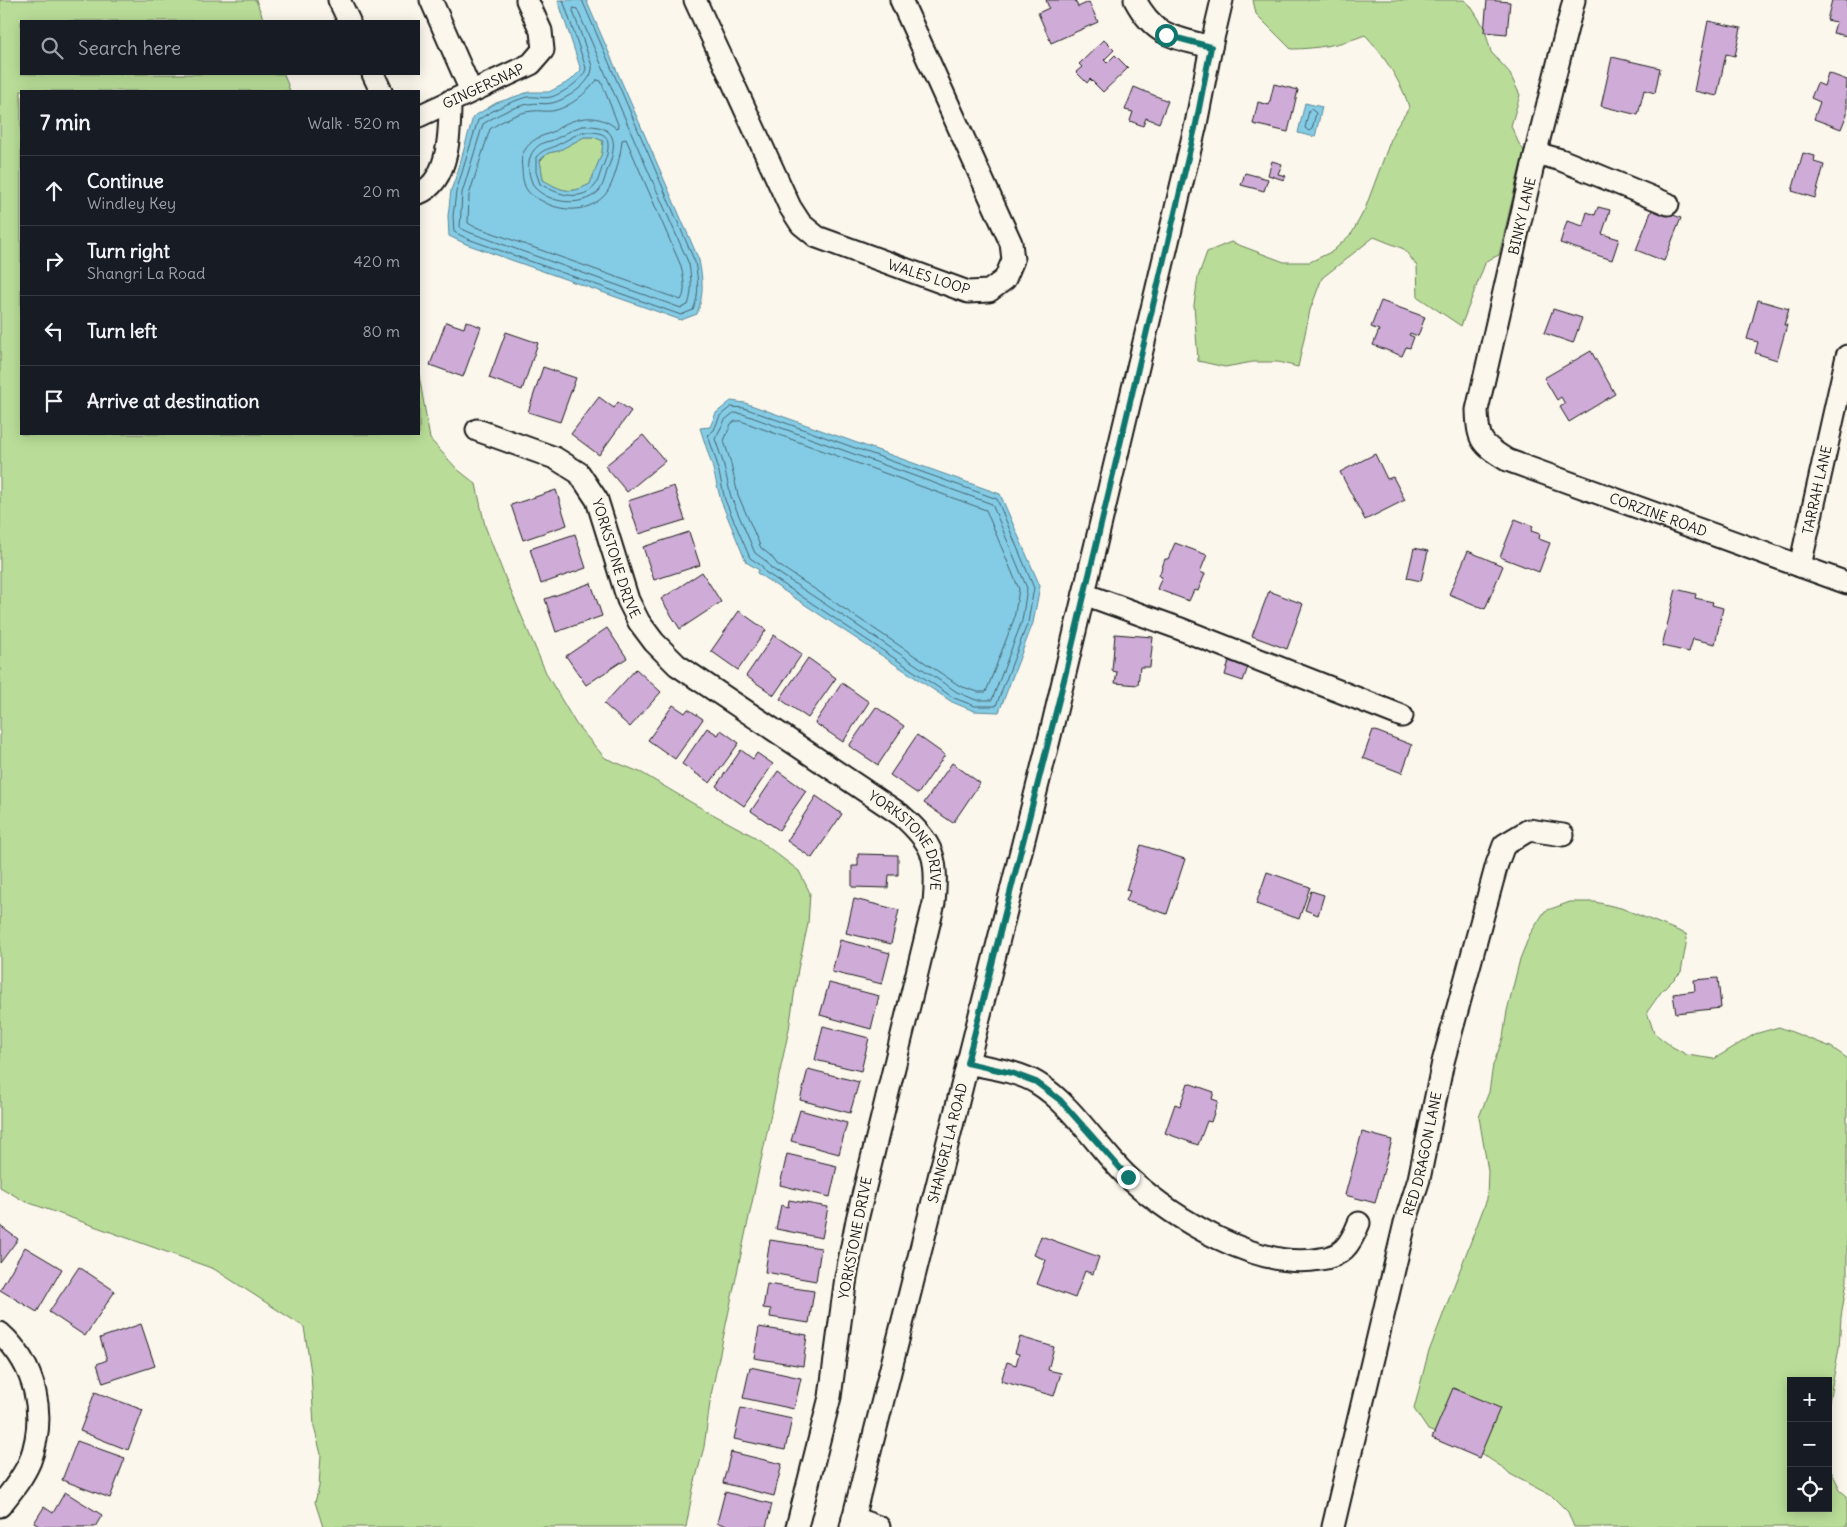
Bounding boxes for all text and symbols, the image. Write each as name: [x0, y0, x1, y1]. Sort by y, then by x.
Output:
search box: [20, 20, 420, 75]
route start: [1155, 24, 1178, 47]
icon: search: [38, 34, 66, 62]
text: Search here: [78, 36, 181, 60]
street label: GINGERSNAP: [440, 59, 527, 113]
text: 7 min: [40, 109, 91, 136]
text: Walk · 520 m: [308, 113, 400, 133]
text: Continue: [87, 169, 164, 193]
street label: BINKY LANE: [1504, 175, 1540, 257]
icon: ahead: [40, 177, 68, 205]
text: 20 m: [363, 181, 400, 201]
text: Windley Key: [87, 193, 176, 213]
text: Turn right: [87, 239, 170, 263]
icon: right: [40, 247, 68, 275]
text: 420 m: [354, 251, 400, 271]
street label: WALES LOOP: [886, 255, 972, 299]
text: Shangri La Road: [87, 263, 205, 283]
icon: left: [40, 317, 68, 345]
text: Turn left: [87, 319, 157, 343]
text: 80 m: [362, 321, 400, 341]
icon: arrive: [40, 387, 68, 415]
text: Arrive at destination: [87, 389, 260, 413]
street label: TARRAH LANE: [1798, 444, 1836, 536]
street label: CORZINE ROAD: [1607, 489, 1710, 541]
street label: YORKSTONE DRIVE: [588, 496, 645, 621]
street label: YORKSTONE DRIVE: [865, 787, 944, 891]
street label: SHANGRI LA ROAD: [924, 1081, 971, 1205]
street label: RED DRAGON LANE: [1399, 1090, 1446, 1218]
route end: [1117, 1166, 1140, 1189]
street label: YORKSTONE DRIVE: [834, 1175, 876, 1301]
map controls: [1787, 1377, 1832, 1512]
button: +: [1787, 1377, 1832, 1422]
button: −: [1787, 1422, 1832, 1467]
button: locate: [1787, 1467, 1832, 1512]

